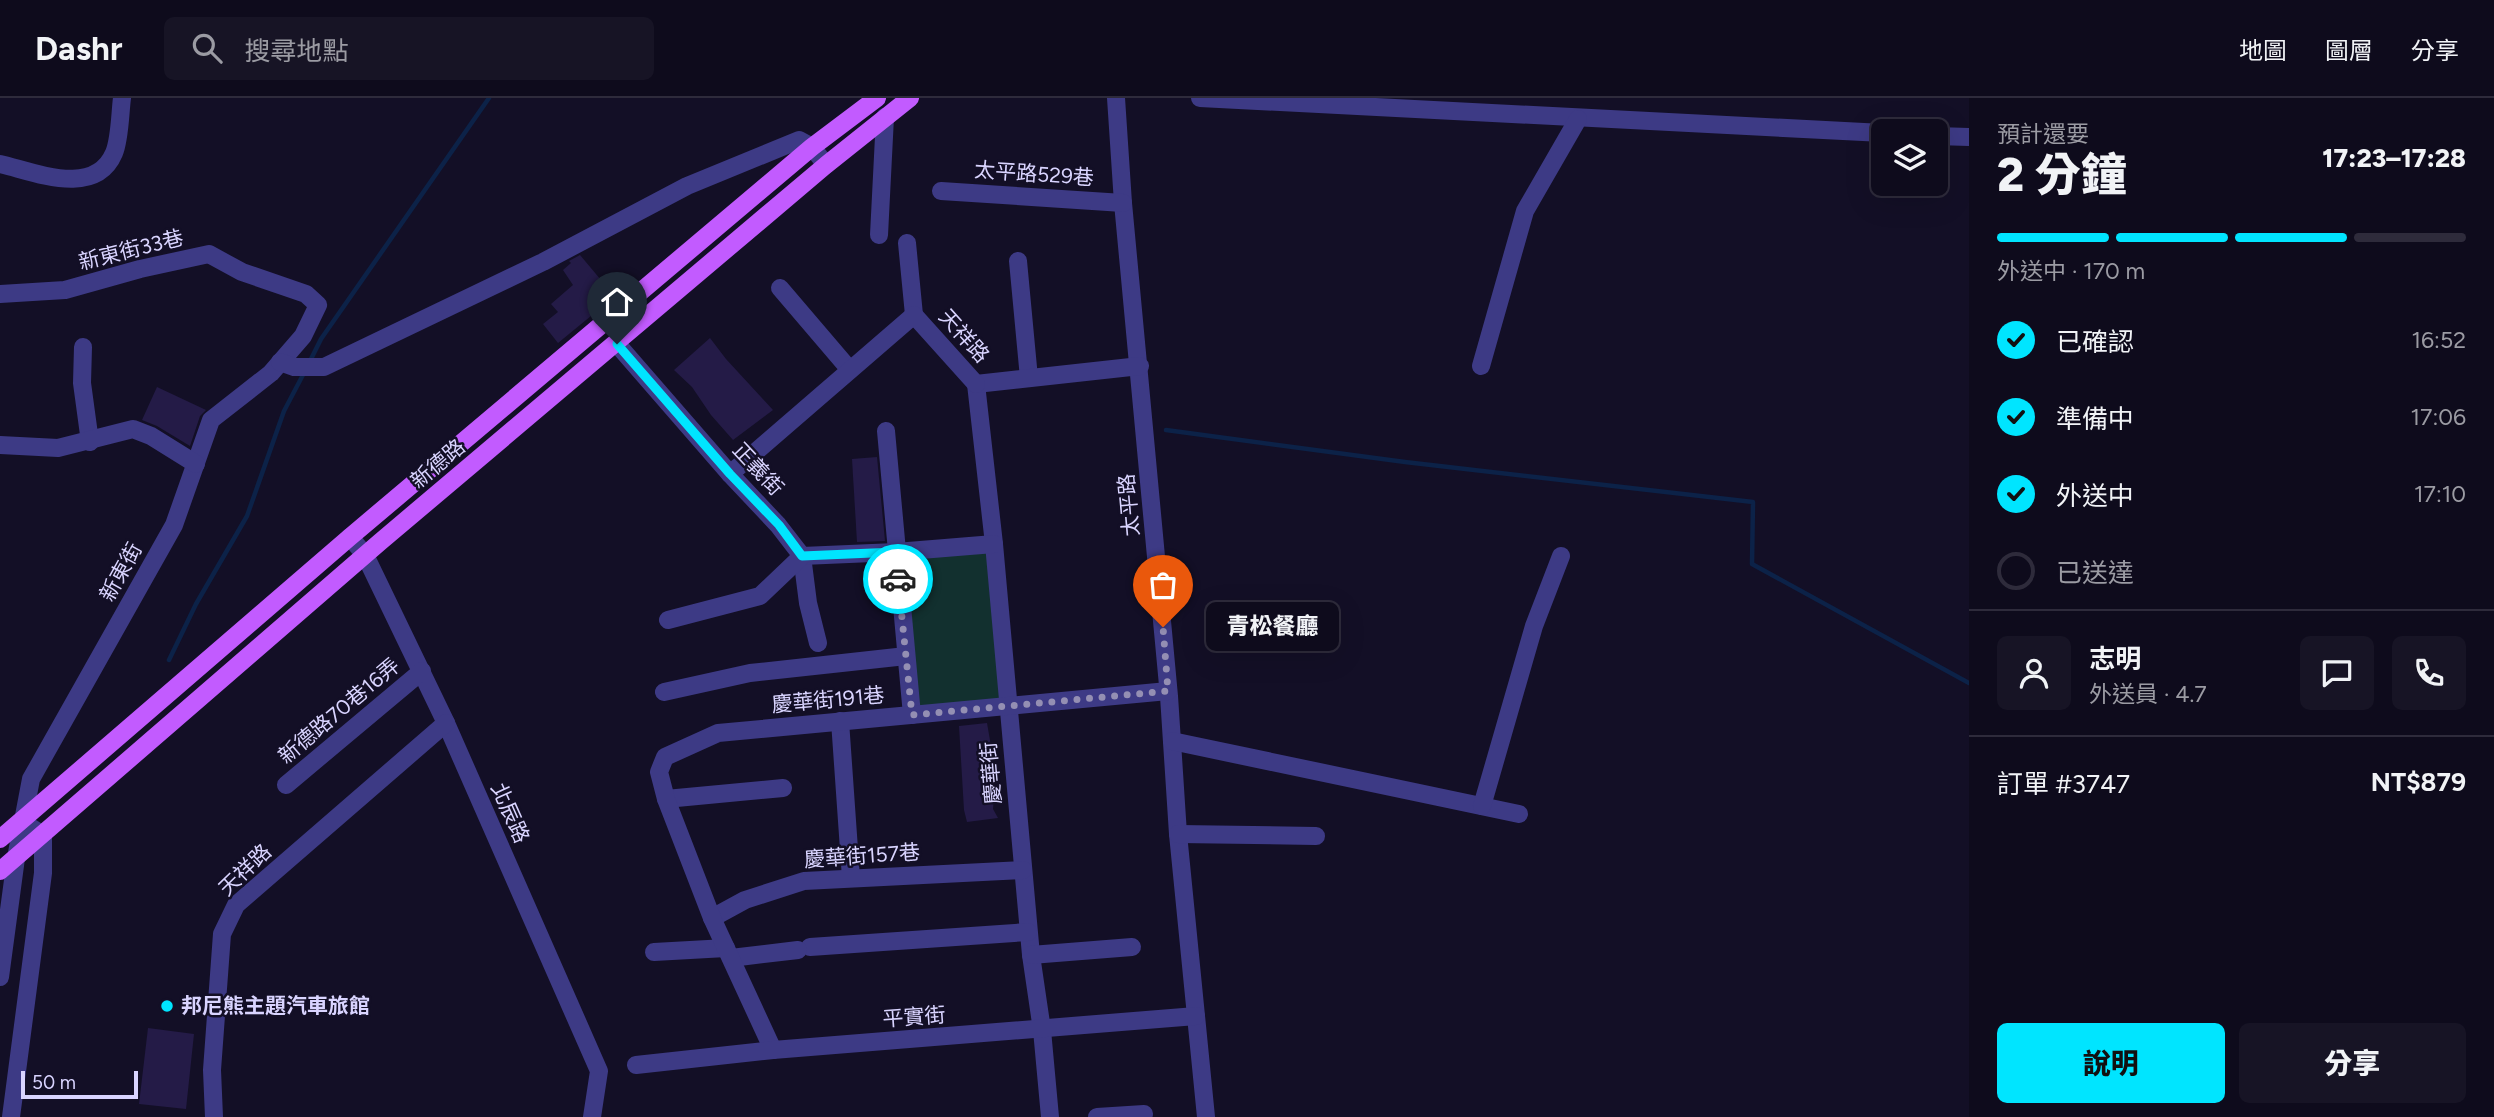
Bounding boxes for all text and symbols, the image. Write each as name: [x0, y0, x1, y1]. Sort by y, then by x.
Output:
search box: [164, 17, 654, 80]
text: Dashr: [35, 29, 122, 68]
icon: search: [188, 29, 226, 67]
text: 搜尋地點: [244, 35, 348, 67]
text: 地圖: [2239, 36, 2287, 65]
text: 圖層: [2325, 36, 2373, 65]
text: 分享: [2411, 36, 2459, 65]
map controls: [1871, 119, 1948, 196]
button: layers: [1871, 119, 1948, 196]
text: 預計還要: [1997, 120, 2089, 148]
text: 17:23–17:28: [2322, 142, 2466, 174]
text: 2 分鐘: [1997, 147, 2127, 203]
street label: 太平路529巷: [973, 157, 1095, 190]
street label: 新東街33巷: [76, 224, 186, 275]
text: 外送中 · 170 m: [1997, 257, 2145, 285]
pin: [587, 272, 647, 344]
icon: home: [598, 283, 636, 321]
street label: 天祥路: [934, 304, 995, 367]
icon: check: [1997, 321, 2035, 359]
text: 已確認: [2056, 326, 2134, 358]
text: 16:52: [2412, 326, 2466, 354]
icon: check: [1997, 398, 2035, 436]
text: 準備中: [2056, 403, 2134, 435]
text: 17:06: [2411, 403, 2466, 431]
street label: 新德路: [406, 434, 470, 493]
street label: 正義街: [728, 437, 789, 500]
street label: 太平路: [1113, 473, 1144, 538]
icon: check: [1997, 475, 2035, 513]
text: 外送中: [2056, 480, 2134, 512]
text: 17:10: [2414, 480, 2466, 508]
street label: 新東街: [94, 538, 147, 605]
courier: [863, 544, 933, 614]
pin: [1133, 555, 1193, 627]
text: 已送達: [2056, 557, 2134, 589]
icon: car: [879, 560, 917, 598]
icon: bag: [1144, 566, 1182, 604]
callout: 青松餐廳: [1205, 602, 1338, 652]
text: 青松餐廳: [1227, 612, 1319, 640]
button: person: [1997, 636, 2071, 710]
button: chat: [2300, 636, 2374, 710]
button: phone: [2392, 636, 2466, 710]
text: 志明: [2089, 643, 2141, 675]
street label: 新德路70巷16弄: [273, 653, 404, 768]
text: 外送員 · 4.7: [2089, 680, 2207, 708]
street label: 慶華街191巷: [770, 682, 885, 717]
street label: 慶華街: [975, 741, 1006, 806]
text: NT$879: [2371, 766, 2466, 798]
text: 訂單 #3747: [1997, 768, 2130, 800]
street label: 北辰路: [486, 779, 535, 847]
street label: 天祥路: [213, 839, 276, 901]
street label: 慶華街157巷: [803, 839, 921, 872]
place label: 邦尼熊主題汽車旅館: [181, 993, 370, 1018]
marker: 邦尼熊主題汽車旅館: [159, 998, 175, 1014]
street label: 平實街: [882, 1002, 946, 1031]
button: 說明: [1997, 1023, 2225, 1103]
button: 分享: [2239, 1023, 2466, 1103]
scale bar: [21, 1068, 138, 1100]
text: 50 m: [32, 1071, 76, 1094]

